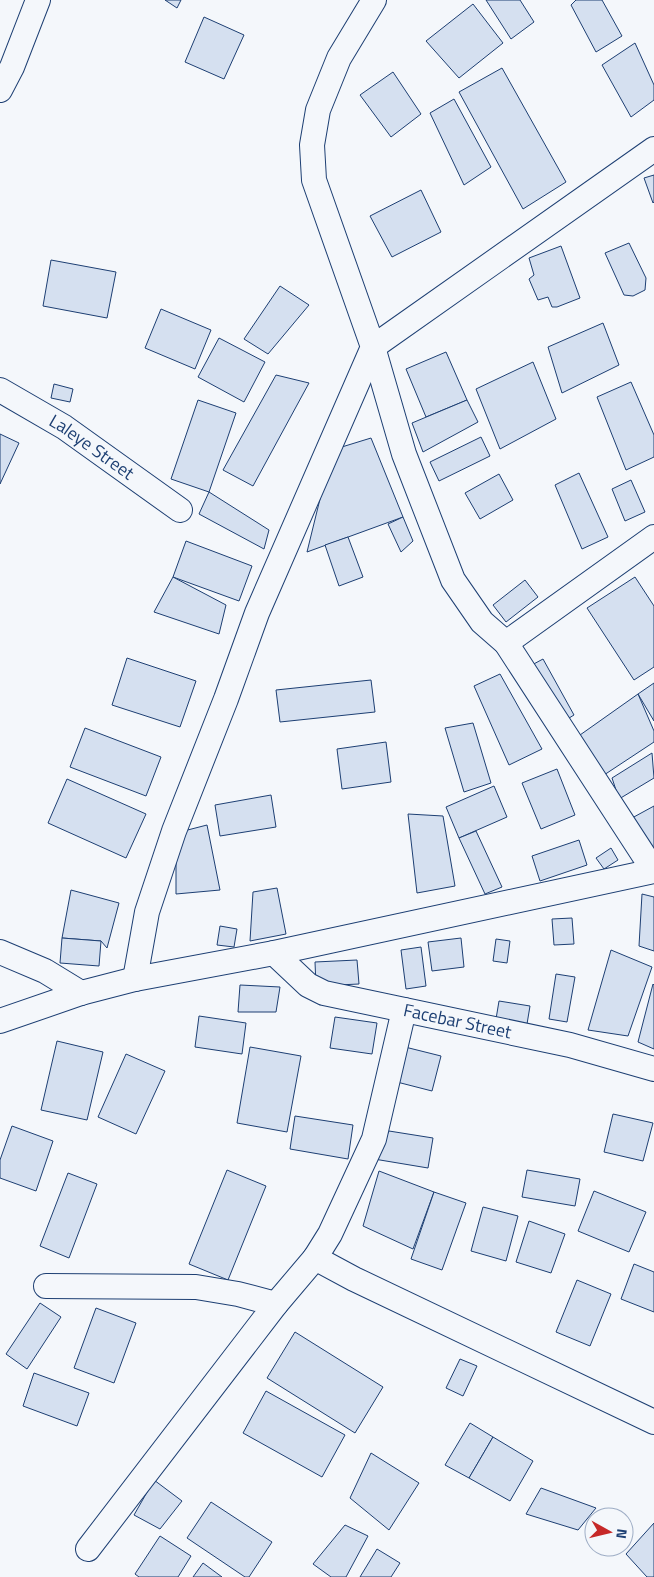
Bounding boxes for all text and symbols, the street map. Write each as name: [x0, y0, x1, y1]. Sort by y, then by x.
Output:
street label: Laleye Street: [44, 407, 141, 487]
street label: Facebar Street: [401, 996, 515, 1045]
north arrow: [584, 1507, 634, 1557]
text: N: [611, 1528, 633, 1540]

